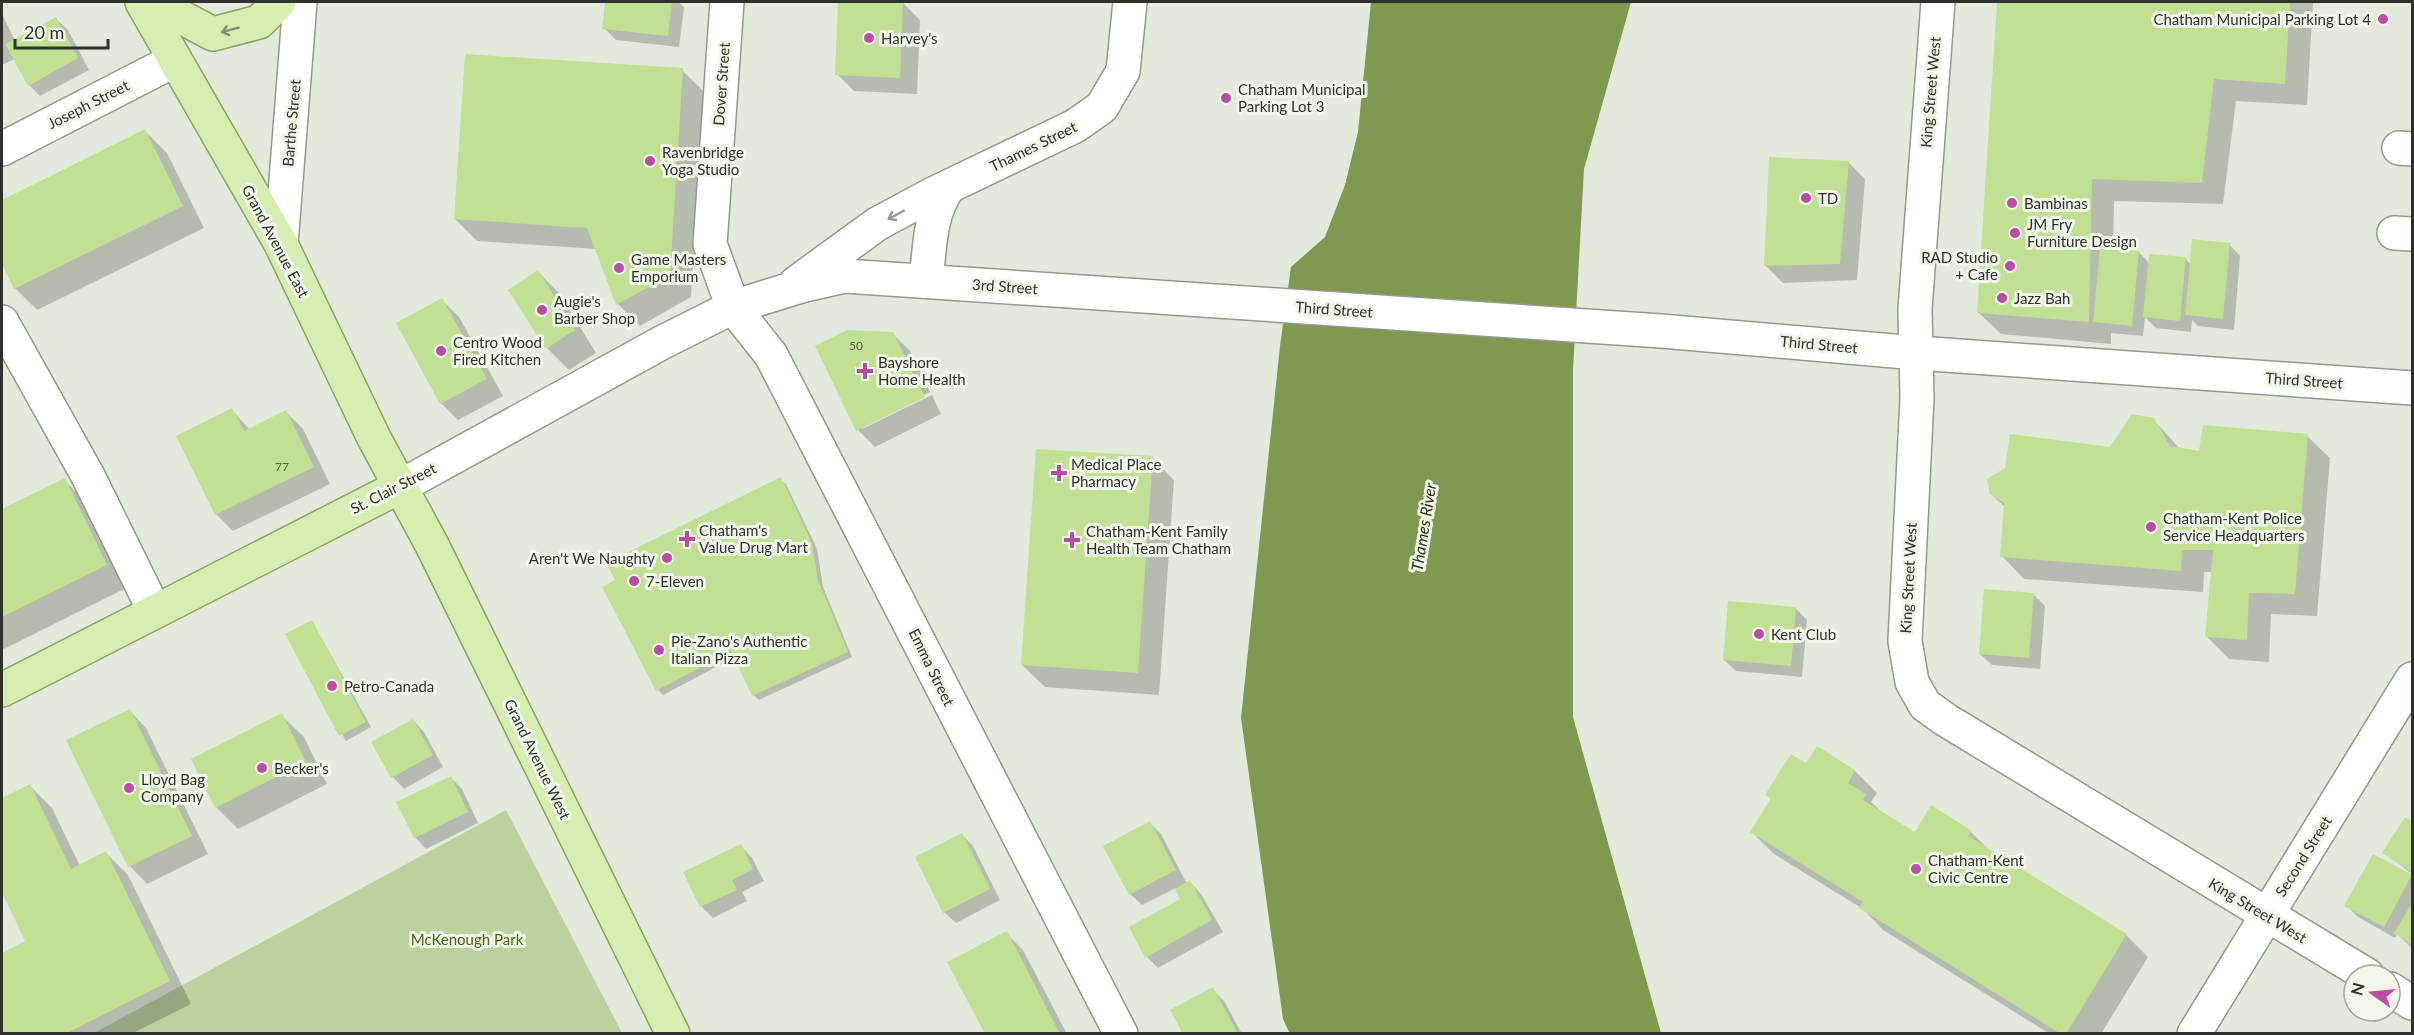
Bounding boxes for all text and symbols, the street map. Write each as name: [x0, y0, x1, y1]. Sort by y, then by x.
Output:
place label: Chatham Municipal Parking Lot 4: [2153, 10, 2371, 28]
scale bar: [15, 12, 108, 50]
marker: Chatham Municipal Parking Lot 4: [2376, 12, 2390, 26]
text: 20 m: [24, 21, 64, 43]
one-way arrow: [221, 24, 240, 36]
place label: Harvey's: [881, 29, 938, 47]
marker: Harvey's: [862, 31, 876, 45]
street label: King Street West: [1916, 35, 1944, 148]
street label: Dover Street: [709, 41, 733, 126]
street label: Joseph Street: [44, 75, 132, 132]
street label: Barthe Street: [278, 78, 304, 167]
place label: Chatham Municipal Parking Lot 3: [1238, 80, 1365, 115]
marker: Chatham Municipal Parking Lot 3: [1219, 91, 1233, 105]
street label: Thames Street: [987, 117, 1080, 175]
place label: Ravenbridge Yoga Studio: [662, 143, 744, 178]
marker: Ravenbridge Yoga Studio: [643, 154, 657, 168]
street label: Grand Avenue East: [239, 182, 314, 301]
place label: TD: [1818, 189, 1838, 207]
marker: TD: [1799, 191, 1813, 205]
place label: Bambinas: [2024, 194, 2088, 212]
marker: Bambinas: [2005, 196, 2019, 210]
one-way arrow: [887, 209, 905, 221]
place label: JM Fry Furniture Design: [2027, 215, 2137, 250]
marker: JM Fry Furniture Design: [2008, 226, 2022, 240]
place label: RAD Studio + Cafe: [1921, 248, 1998, 283]
place label: Game Masters Emporium: [631, 250, 726, 285]
marker: RAD Studio + Cafe: [2003, 259, 2017, 273]
marker: Game Masters Emporium: [612, 261, 626, 275]
street label: 3rd Street: [972, 275, 1039, 297]
place label: Jazz Bah: [2014, 289, 2070, 307]
marker: Jazz Bah: [1995, 291, 2009, 305]
place label: Augie's Barber Shop: [554, 292, 635, 327]
street label: Third Street: [1295, 297, 1374, 321]
marker: Augie's Barber Shop: [535, 303, 549, 317]
street label: Third Street: [1780, 332, 1859, 356]
place label: Centro Wood Fired Kitchen: [453, 333, 542, 368]
house number: 50: [849, 338, 863, 353]
marker: Centro Wood Fired Kitchen: [434, 344, 448, 358]
place label: Bayshore Home Health: [878, 353, 966, 388]
marker: Bayshore Home Health: [856, 362, 874, 380]
street label: Third Street: [2265, 368, 2344, 392]
place label: Medical Place Pharmacy: [1071, 455, 1162, 490]
street label: St. Clair Street: [347, 458, 439, 517]
house number: 77: [275, 459, 289, 474]
marker: Medical Place Pharmacy: [1052, 466, 1066, 480]
water label: Thames River: [1407, 481, 1439, 573]
place label: Chatham-Kent Police Service Headquarters: [2163, 509, 2304, 544]
marker: Chatham-Kent Police Service Headquarters: [2144, 520, 2158, 534]
place label: Chatham's Value Drug Mart: [699, 521, 808, 556]
street label: King Street West: [1896, 521, 1920, 634]
place label: Chatham-Kent Family Health Team Chatham: [1086, 522, 1231, 557]
marker: Chatham-Kent Family Health Team Chatham: [1063, 531, 1081, 549]
marker: Chatham's Value Drug Mart: [680, 532, 694, 546]
place label: Aren't We Naughty: [529, 549, 655, 567]
marker: Aren't We Naughty: [660, 551, 674, 565]
place label: 7-Eleven: [646, 572, 704, 590]
marker: 7-Eleven: [627, 574, 641, 588]
street label: Emma Street: [906, 625, 959, 709]
place label: Kent Club: [1771, 625, 1836, 643]
marker: Kent Club: [1752, 627, 1766, 641]
place label: Pie-Zano's Authentic Italian Pizza: [671, 632, 807, 667]
marker: Pie-Zano's Authentic Italian Pizza: [652, 643, 666, 657]
place label: Petro-Canada: [344, 677, 434, 695]
marker: Petro-Canada: [325, 679, 339, 693]
street label: Grand Avenue West: [501, 696, 575, 823]
place label: Becker's: [274, 759, 329, 777]
marker: Becker's: [255, 761, 269, 775]
place label: Lloyd Bag Company: [141, 770, 205, 805]
marker: Lloyd Bag Company: [122, 781, 136, 795]
street label: Second Street: [2271, 812, 2335, 900]
place label: Chatham-Kent Civic Centre: [1928, 851, 2024, 886]
marker: Chatham-Kent Civic Centre: [1909, 862, 1923, 876]
street label: King Street West: [2206, 874, 2311, 947]
park label: McKenough Park: [411, 930, 524, 948]
north arrow: [2342, 963, 2402, 1023]
text: N: [2346, 981, 2368, 997]

